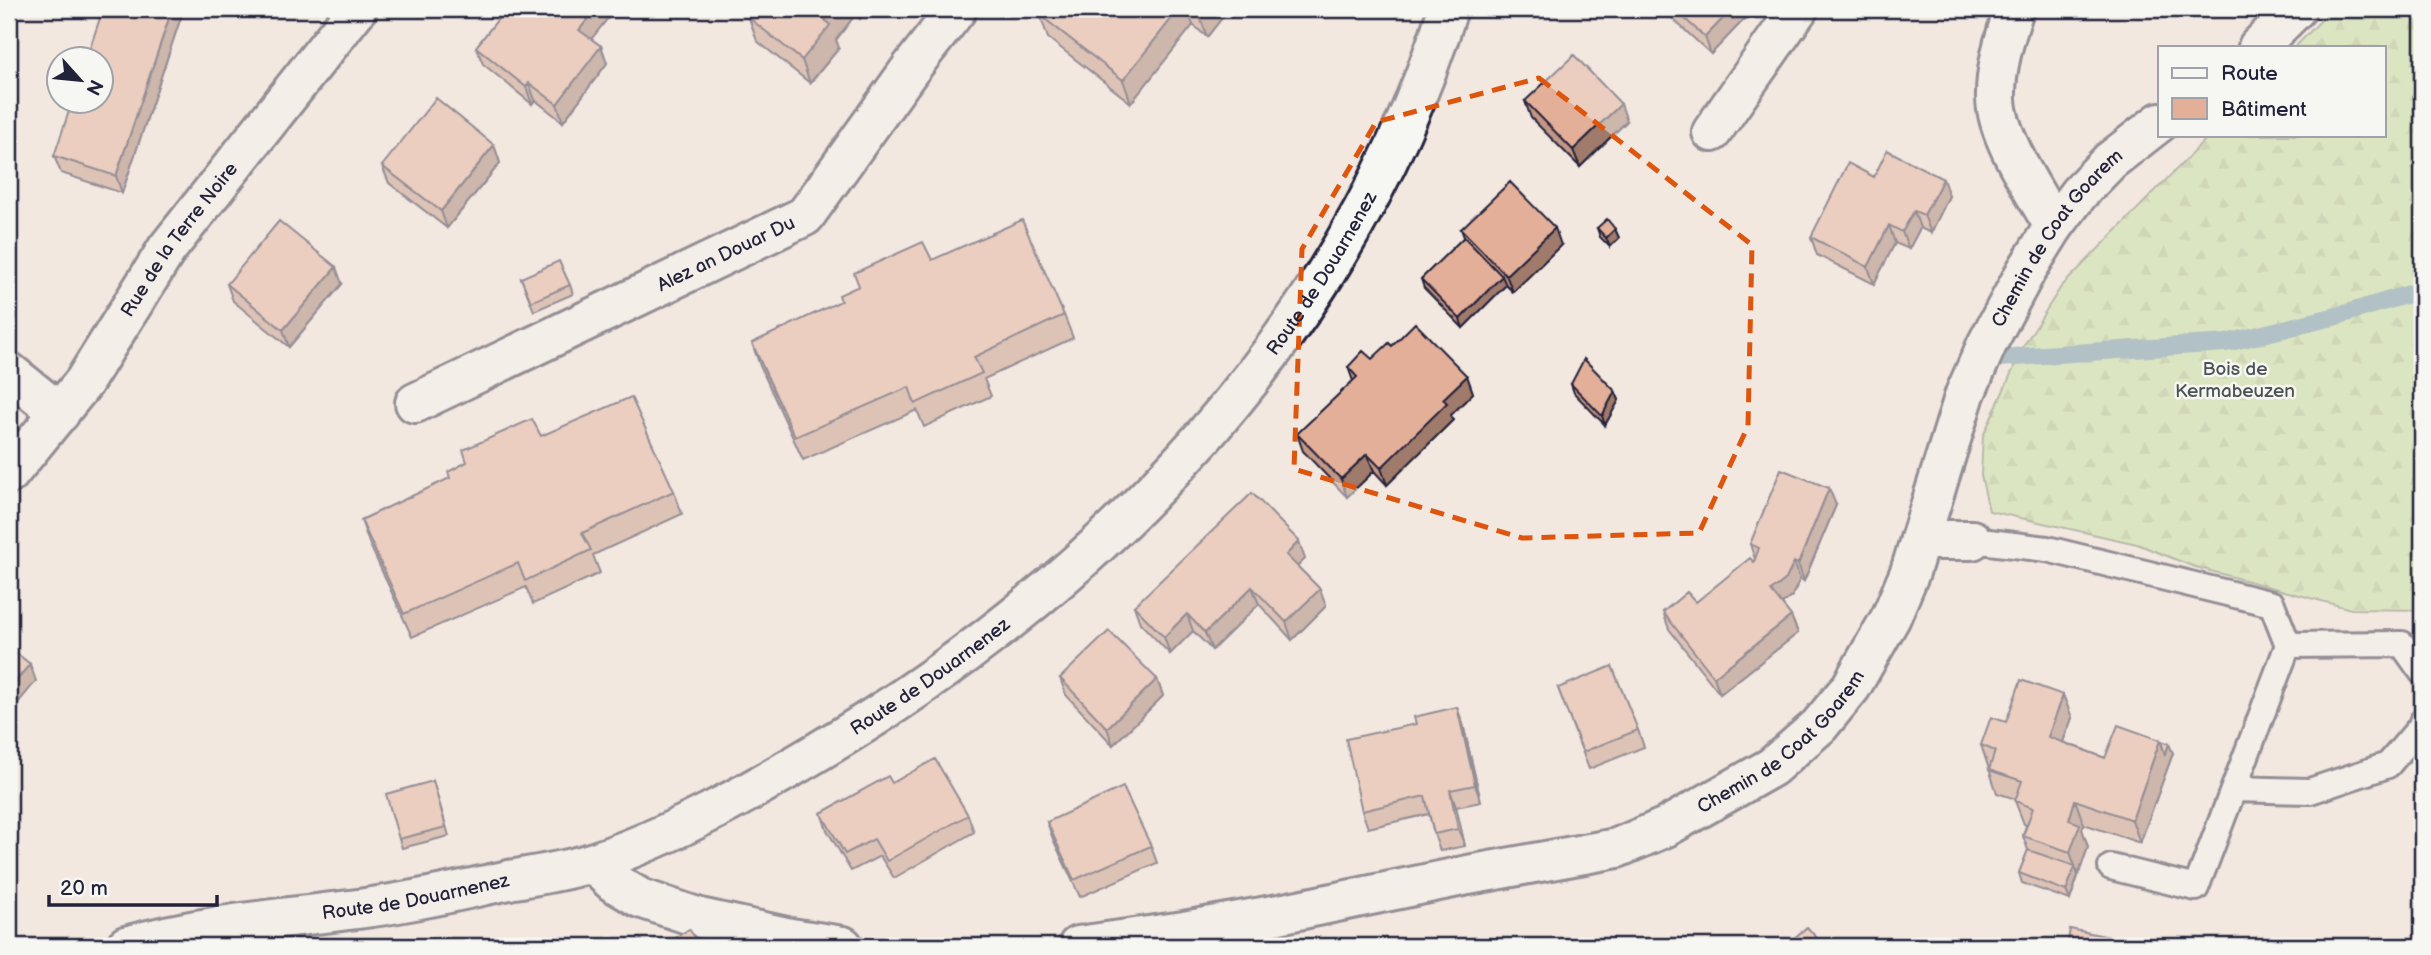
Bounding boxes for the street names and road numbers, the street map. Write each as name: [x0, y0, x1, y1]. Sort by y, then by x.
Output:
street label: Chemin de Coat Goarem: [1987, 144, 2127, 331]
street label: Rue de la Terre Noire: [116, 158, 242, 321]
street label: Route de Douarnenez: [1262, 187, 1382, 360]
street label: Alez an Douar Du: [654, 211, 799, 297]
street label: Route de Douarnenez: [846, 612, 1015, 740]
street label: Chemin de Coat Goarem: [1693, 666, 1869, 818]
street label: Route de Douarnenez: [321, 869, 512, 925]

